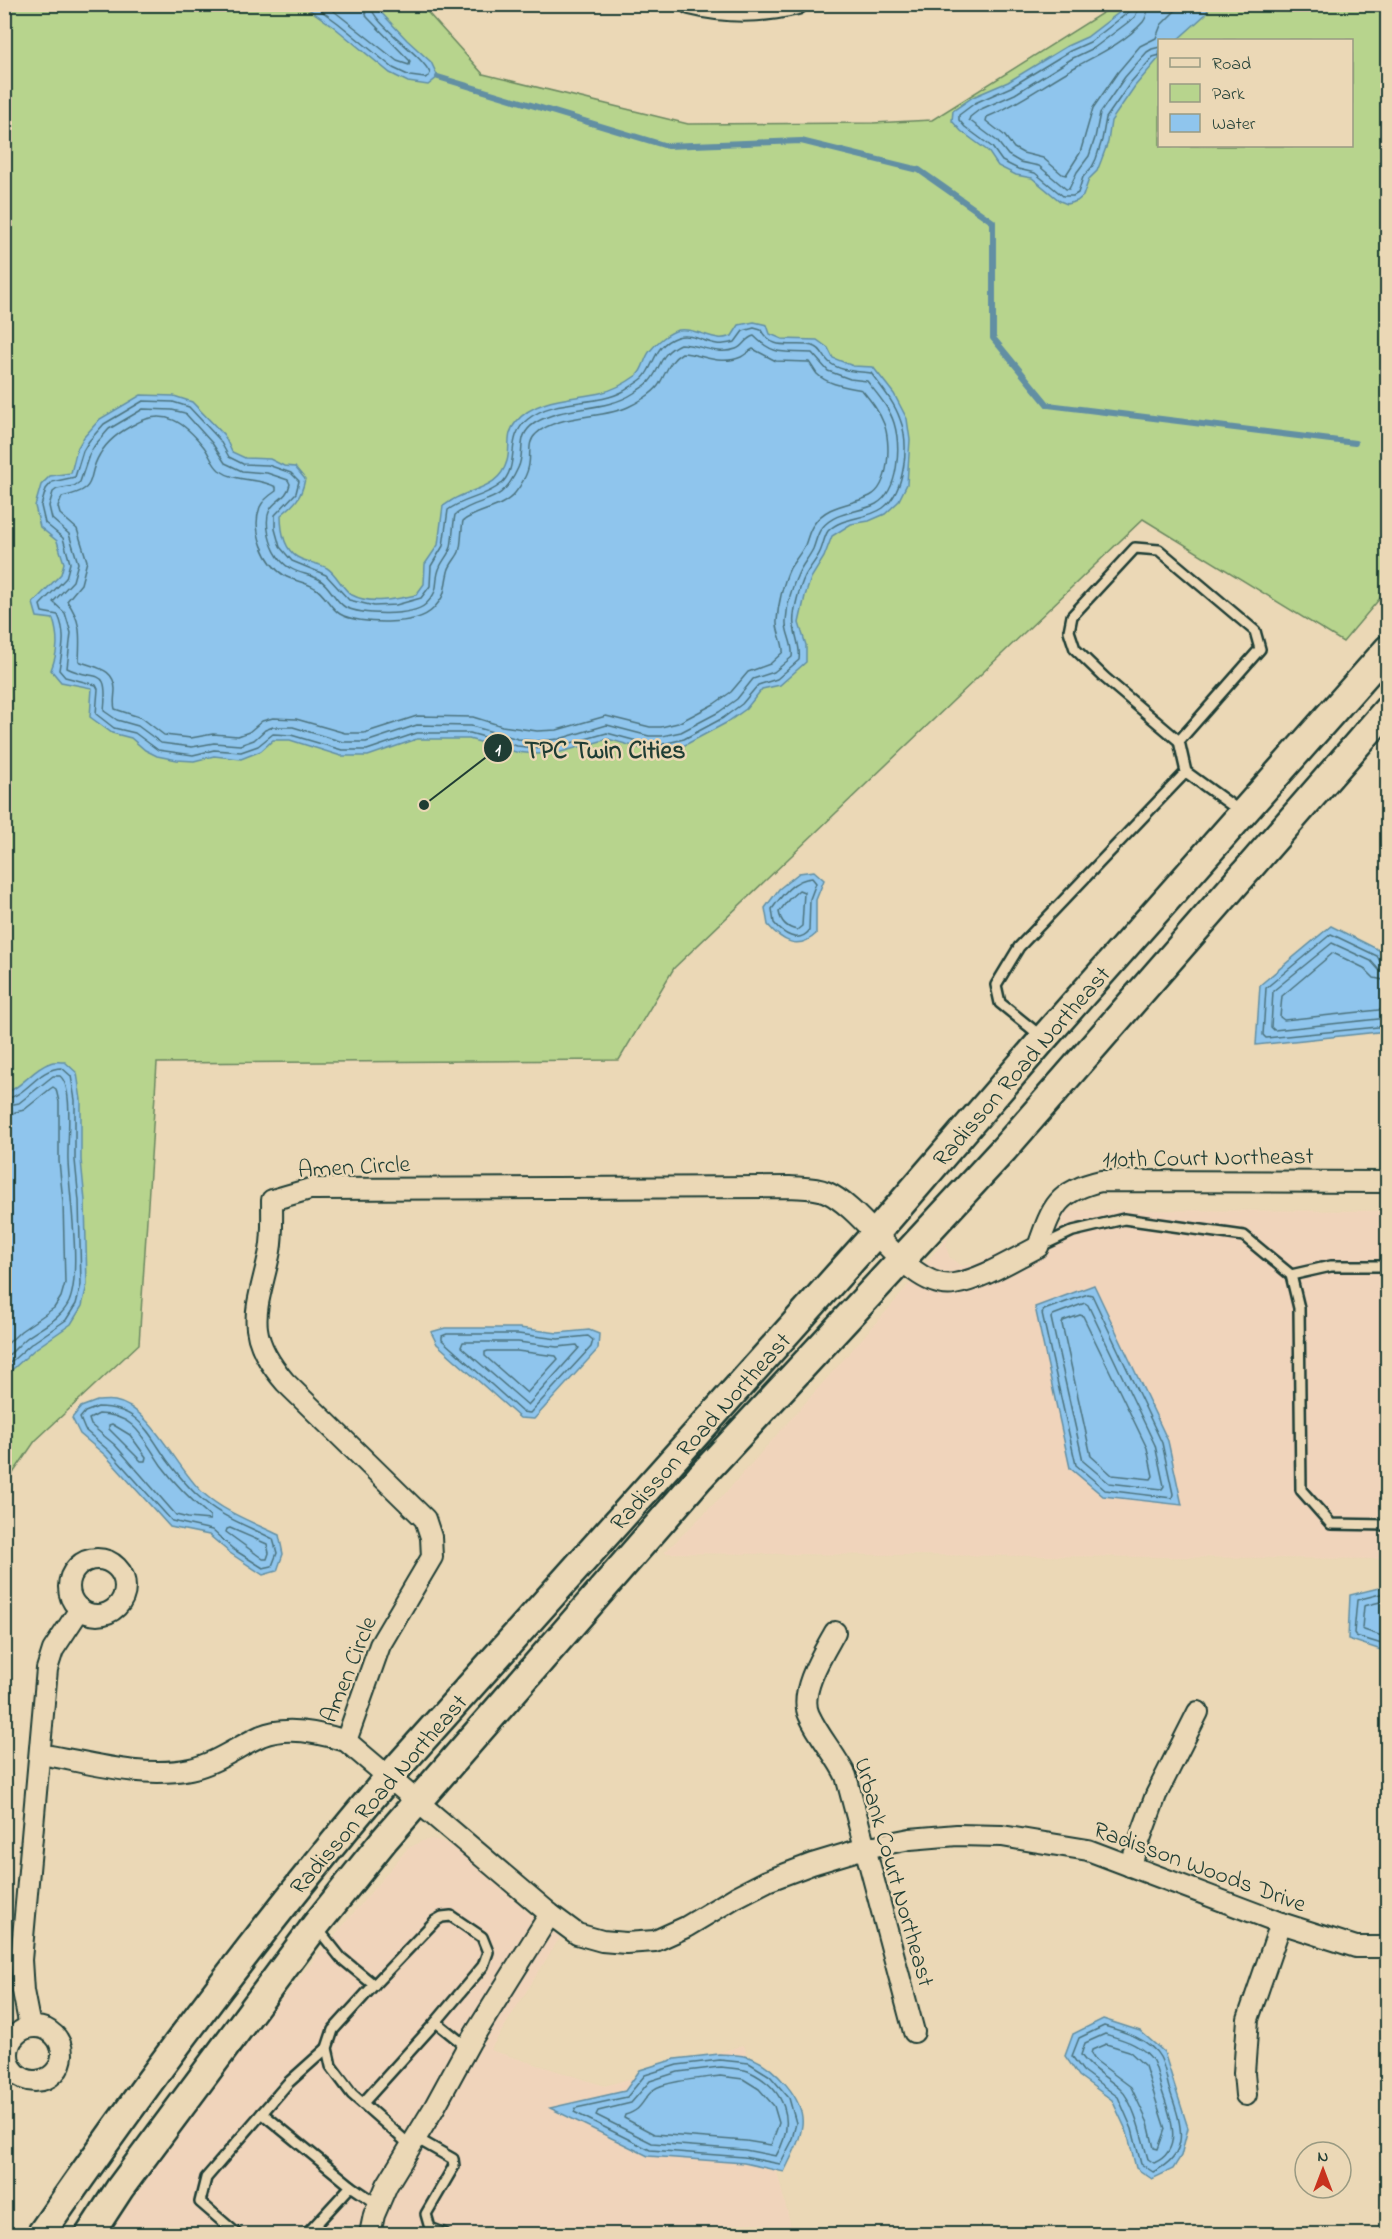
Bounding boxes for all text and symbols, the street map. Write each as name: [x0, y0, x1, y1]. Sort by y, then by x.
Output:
legend: [1158, 39, 1353, 147]
text: Road: [1212, 52, 1251, 78]
text: Park: [1212, 82, 1245, 108]
text: Water: [1212, 112, 1256, 138]
callout: TPC Twin Cities: [483, 726, 698, 770]
text: TPC Twin Cities: [525, 733, 685, 771]
text: 1: [495, 738, 501, 764]
street label: Radisson Road Northeast: [926, 959, 1120, 1176]
street label: 110th Court Northeast: [1102, 1140, 1314, 1179]
street label: Amen Circle: [297, 1148, 411, 1189]
street label: Radisson Road Northeast: [603, 1326, 801, 1540]
street label: Amen Circle: [313, 1611, 388, 1729]
street label: Radisson Road Northeast: [283, 1687, 477, 1904]
street label: Urbank Court Northeast: [843, 1754, 942, 1991]
street label: Radisson Woods Drive: [1088, 1814, 1311, 1923]
north arrow: [1293, 2140, 1353, 2200]
text: N: [1318, 2145, 1329, 2169]

